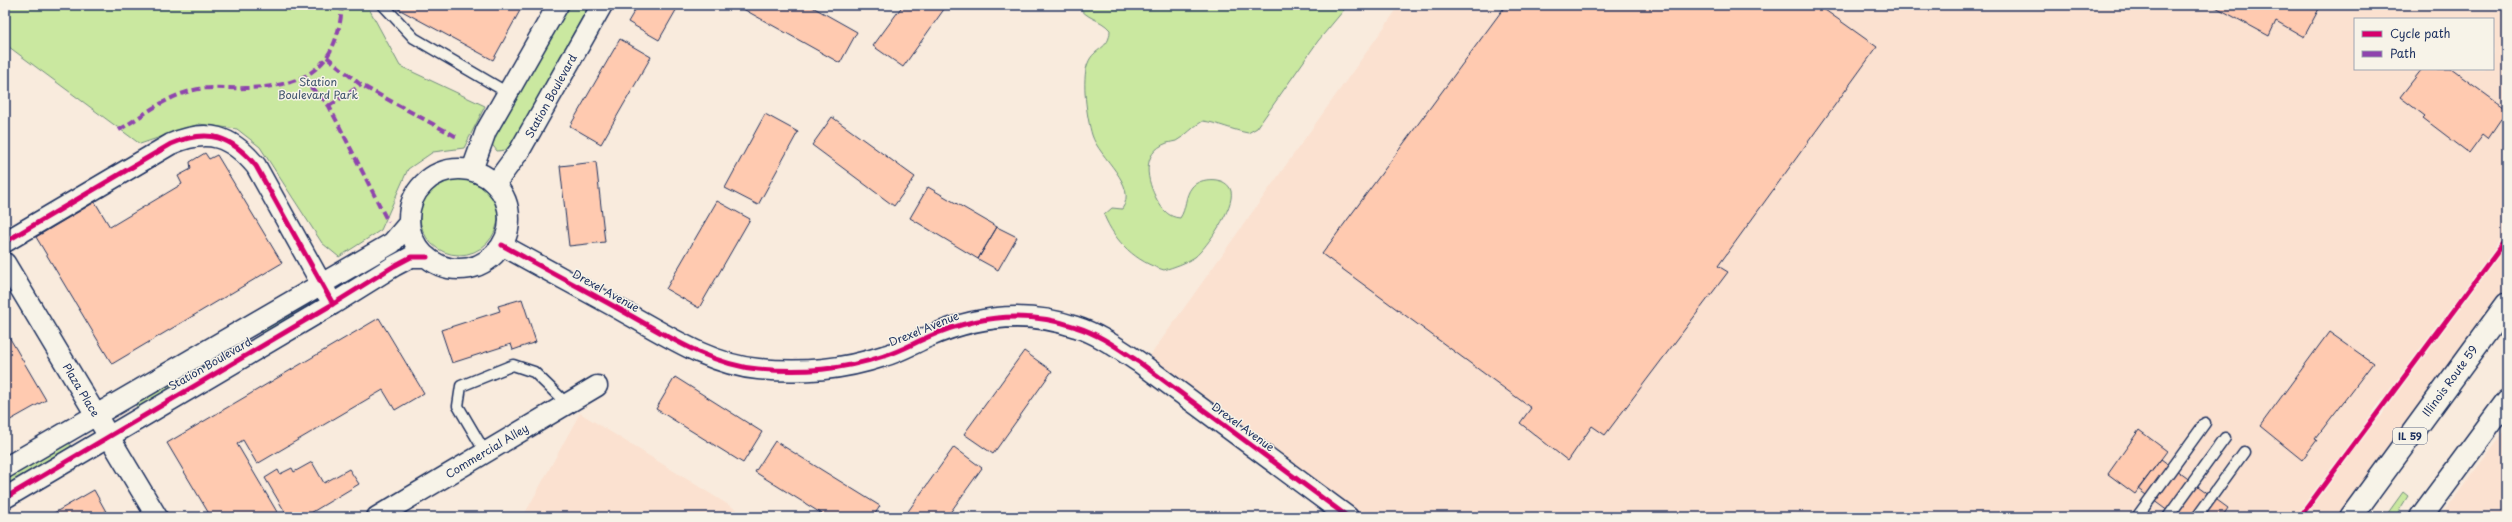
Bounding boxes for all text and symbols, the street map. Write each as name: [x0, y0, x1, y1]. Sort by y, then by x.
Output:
legend: [2354, 18, 2494, 70]
text: Cycle path: [2390, 24, 2451, 42]
text: Path: [2390, 44, 2416, 62]
street label: Station Boulevard: [520, 50, 581, 141]
park label: Station Boulevard Park: [278, 73, 358, 103]
street label: Drexel Avenue: [570, 265, 643, 316]
street label: Drexel Avenue: [886, 307, 961, 350]
street label: Station Boulevard: [165, 333, 255, 394]
street label: Illinois Route 59: [2418, 342, 2481, 420]
street label: Plaza Place: [59, 360, 104, 420]
street label: Drexel Avenue: [1208, 398, 1278, 455]
street label: Commercial Alley: [442, 419, 531, 482]
road number: IL 59: [2393, 428, 2427, 444]

